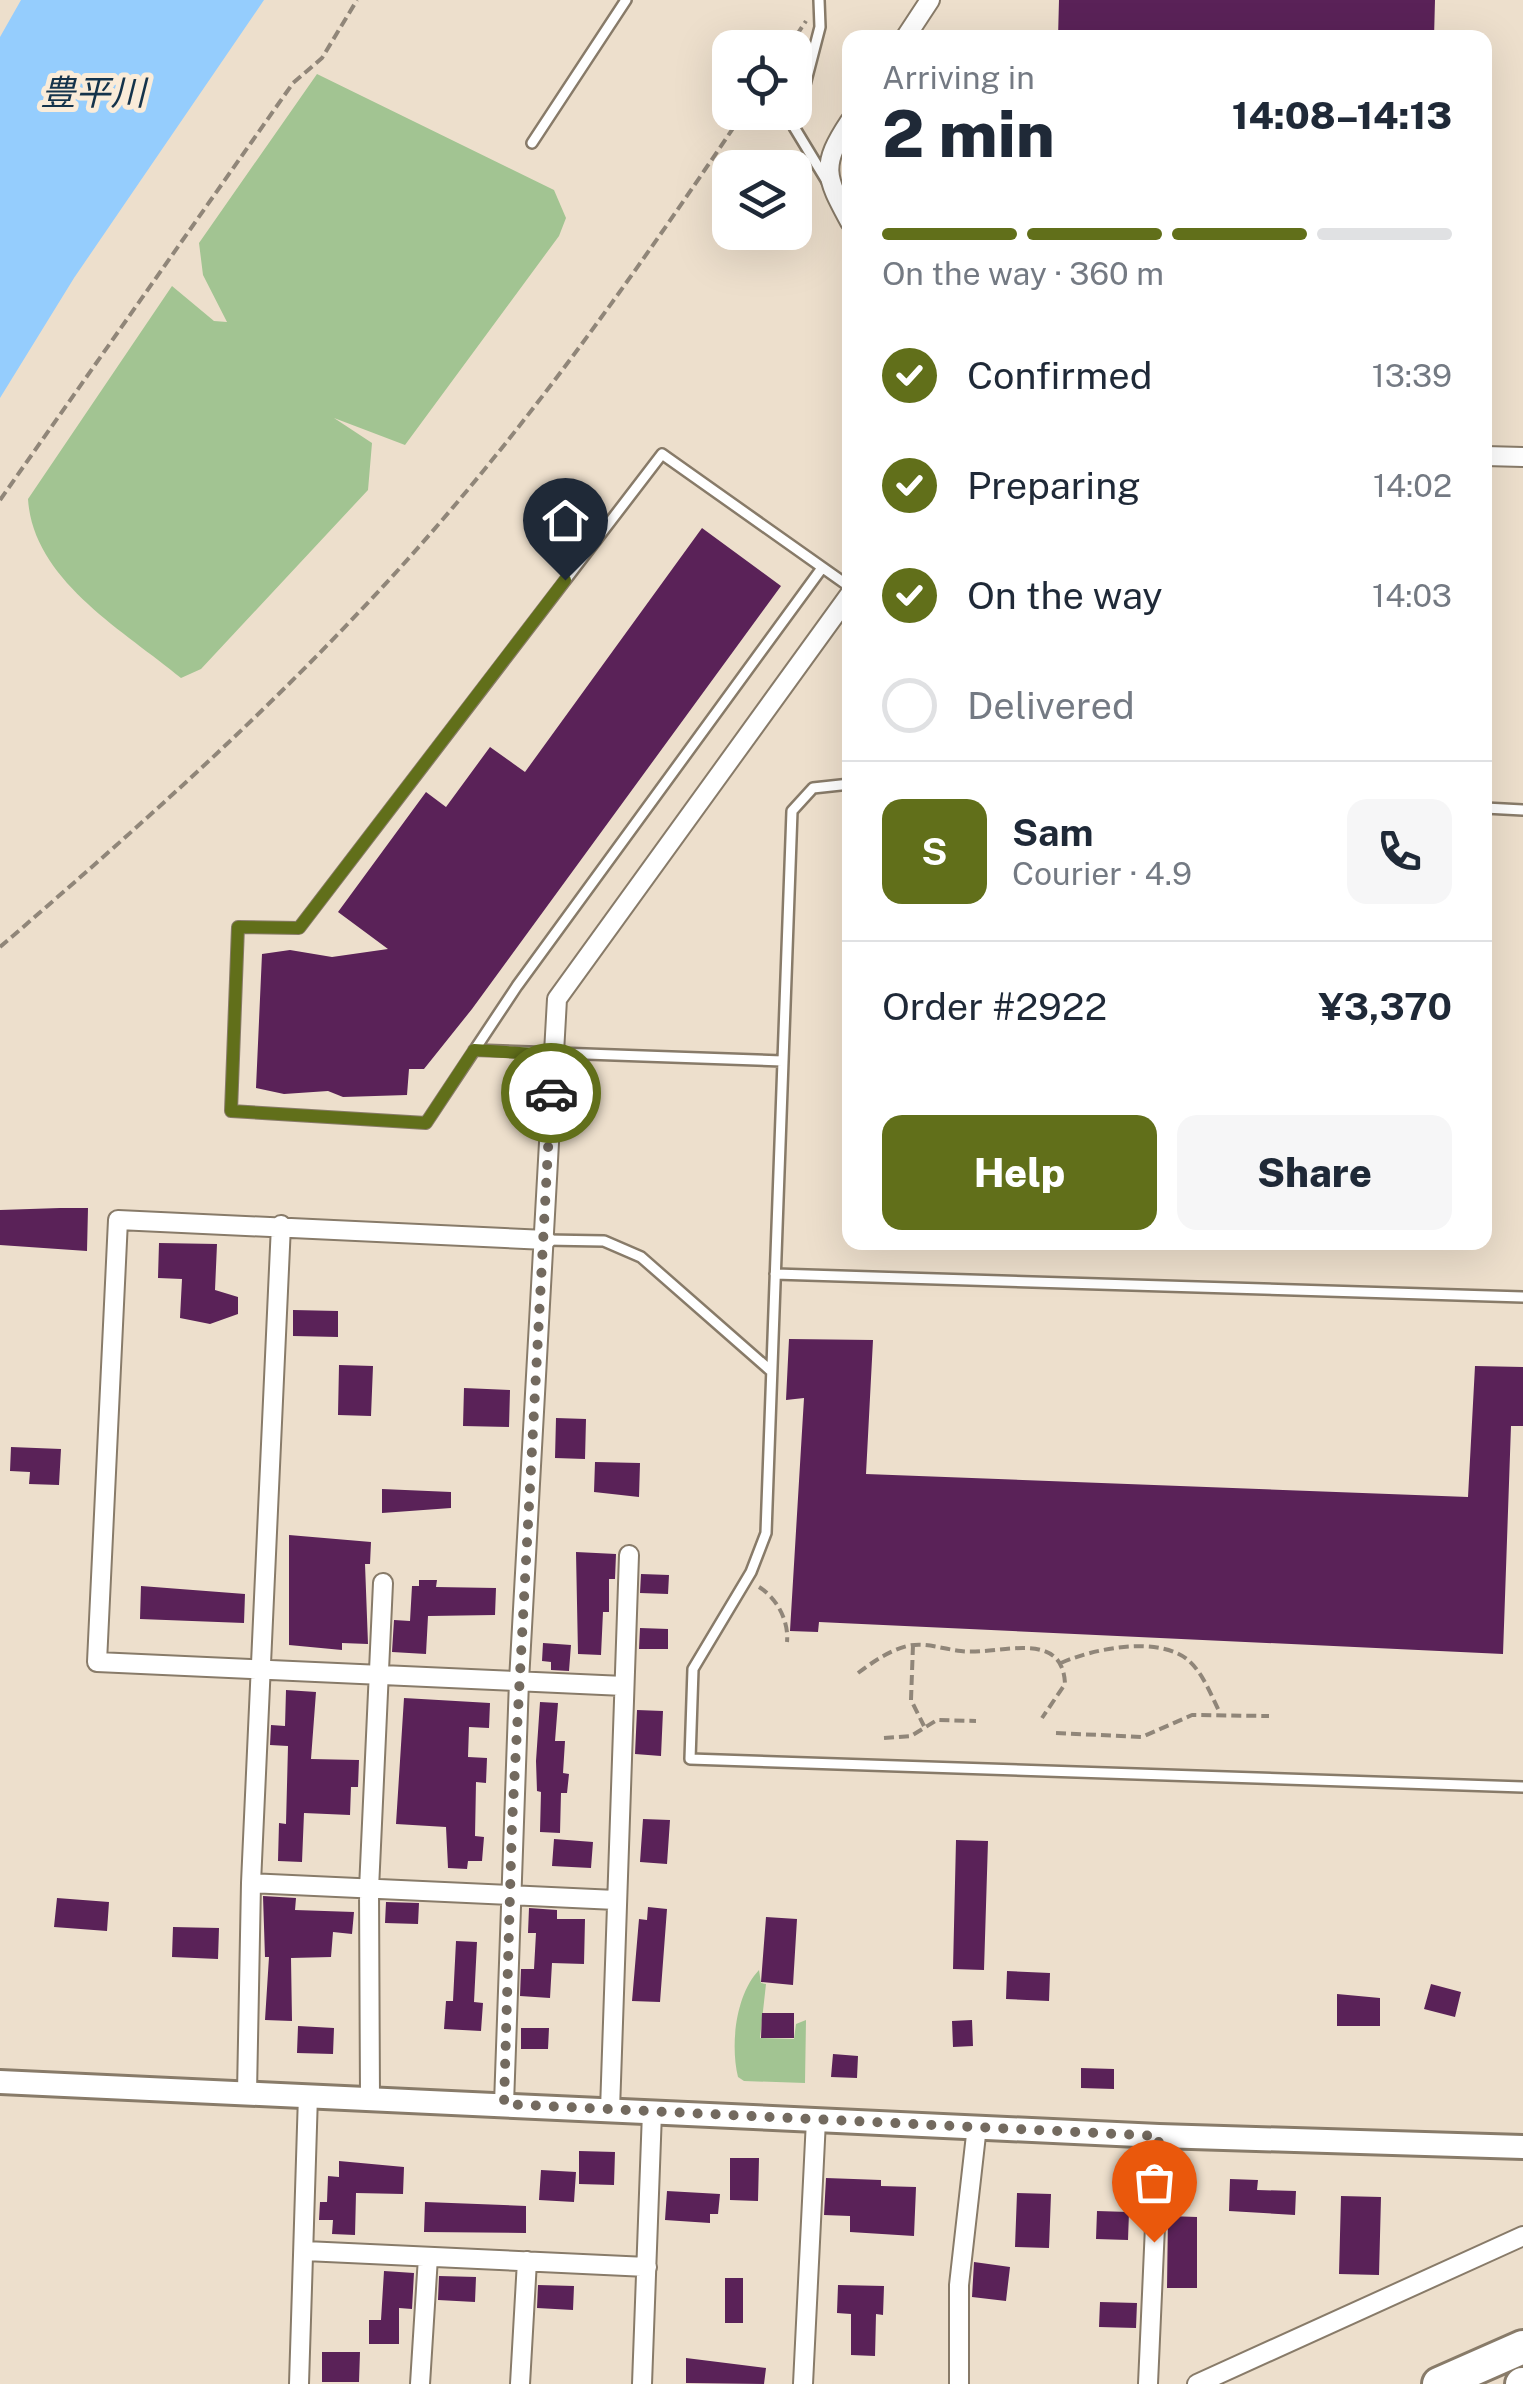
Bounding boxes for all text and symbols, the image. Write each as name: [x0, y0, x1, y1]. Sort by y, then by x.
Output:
map controls: [712, 30, 812, 250]
button: locate: [712, 30, 812, 130]
text: Arriving in: [882, 59, 1035, 96]
water label: 豊平川: [40, 72, 149, 113]
text: 14:08–14:13: [1232, 93, 1452, 138]
text: 2 min: [882, 95, 1055, 172]
button: layers: [712, 150, 812, 250]
text: On the way · 360 m: [882, 255, 1164, 292]
icon: check: [882, 348, 937, 403]
text: Confirmed: [967, 353, 1152, 398]
text: 13:39: [1372, 357, 1452, 394]
icon: check: [882, 458, 937, 513]
text: Preparing: [967, 463, 1141, 508]
text: 14:02: [1373, 467, 1452, 504]
pin: [523, 478, 608, 581]
icon: home: [538, 493, 593, 548]
icon: check: [882, 568, 937, 623]
text: On the way: [967, 573, 1163, 618]
text: 14:03: [1372, 577, 1452, 614]
text: Delivered: [967, 683, 1135, 728]
button: phone: [1347, 799, 1452, 904]
text: Sam: [1012, 810, 1094, 855]
text: S: [921, 829, 948, 874]
text: Courier · 4.9: [1012, 855, 1192, 892]
text: Order #2922: [882, 984, 1107, 1029]
text: ¥3,370: [1319, 984, 1452, 1029]
courier: [501, 1043, 601, 1143]
icon: car: [524, 1066, 579, 1121]
button: Help: [882, 1115, 1157, 1230]
button: Share: [1177, 1115, 1452, 1230]
pin: [1112, 2140, 1197, 2243]
icon: bag: [1127, 2155, 1182, 2210]

